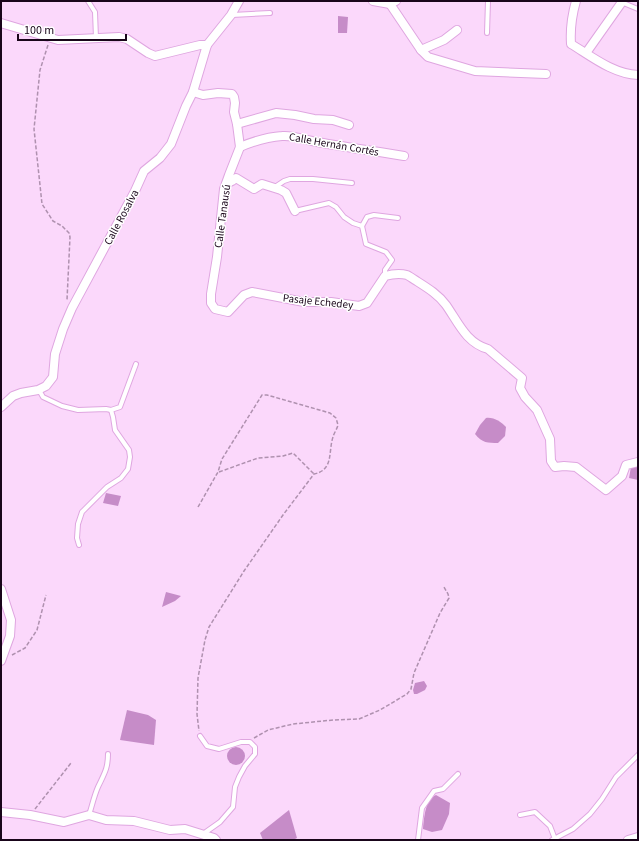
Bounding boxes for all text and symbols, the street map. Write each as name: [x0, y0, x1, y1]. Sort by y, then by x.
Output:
scale bar: [18, 16, 126, 42]
text: 100 m: [24, 22, 54, 39]
street label: Calle Hernán Cortés: [288, 129, 380, 160]
street label: Calle Tanausú: [211, 183, 234, 249]
street label: Calle Rosalva: [101, 187, 142, 248]
street label: Pasaje Echedey: [282, 290, 354, 313]

